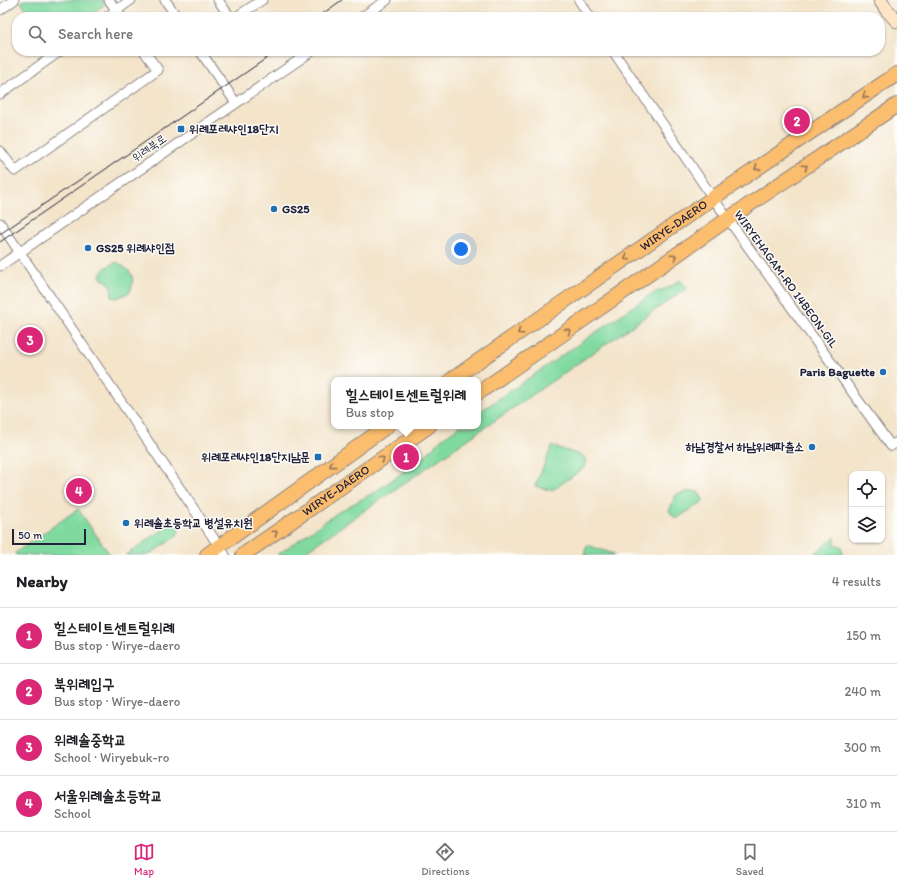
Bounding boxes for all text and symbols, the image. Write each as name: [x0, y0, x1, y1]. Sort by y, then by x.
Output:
search box: [12, 12, 885, 56]
icon: search: [26, 23, 48, 45]
text: Search here: [58, 25, 133, 43]
one-way arrow: [862, 91, 869, 98]
pin: 2: [784, 106, 810, 136]
place label: 위례포레샤인18단지: [189, 122, 279, 136]
marker: 위례포레샤인18단지: [176, 124, 186, 134]
street label: 위례북로: [129, 131, 169, 165]
one-way arrow: [754, 163, 761, 171]
one-way arrow: [801, 164, 808, 172]
street label: WIRYE-DAERO: [637, 197, 710, 254]
place label: GS25: [282, 202, 310, 216]
marker: GS25: [269, 204, 279, 214]
street label: WIRYEHAGAM-RO 14BEON-GIL: [731, 208, 841, 350]
your location: [451, 239, 471, 259]
place label: GS25 위례샤인점: [96, 241, 175, 255]
marker: GS25 위례샤인점: [83, 243, 93, 253]
one-way arrow: [624, 253, 631, 260]
one-way arrow: [670, 255, 677, 262]
pin: 3: [17, 325, 43, 355]
one-way arrow: [517, 327, 524, 335]
one-way arrow: [563, 329, 570, 336]
place label: Paris Baguette: [800, 365, 875, 380]
marker: Paris Baguette: [878, 367, 888, 377]
popup: [331, 377, 481, 429]
text: 힐스테이트센트럴위례: [346, 386, 466, 404]
text: Bus stop: [346, 405, 394, 420]
place label: 하남경찰서 하남위례파출소: [685, 440, 804, 454]
pin: 1: [393, 442, 419, 472]
marker: 하남경찰서 하남위례파출소: [807, 442, 817, 452]
place label: 위례포레샤인18단지남문: [201, 450, 310, 464]
marker: 위례포레샤인18단지남문: [313, 452, 323, 462]
one-way arrow: [378, 456, 385, 464]
one-way arrow: [330, 460, 337, 467]
street label: WIRYE-DAERO: [299, 462, 373, 519]
map controls: [849, 471, 885, 543]
button: locate: [849, 471, 885, 507]
pin: 4: [66, 476, 92, 506]
button: layers: [849, 507, 885, 543]
place label: 위례솔초등학교 병설유치원: [134, 516, 253, 530]
marker: 위례솔초등학교 병설유치원: [121, 518, 131, 528]
scale bar: [12, 527, 86, 546]
text: 50 m: [18, 529, 42, 542]
one-way arrow: [271, 530, 278, 538]
text: Nearby: [16, 571, 68, 591]
text: 4 results: [832, 574, 881, 589]
text: 힐스테이트센트럴위례: [54, 619, 175, 637]
text: 1: [26, 628, 32, 643]
text: 150 m: [846, 628, 881, 643]
text: Bus stop · Wirye-daero: [54, 638, 180, 653]
text: 북위례입구: [54, 675, 114, 693]
text: 2: [26, 684, 32, 699]
text: 240 m: [844, 684, 881, 699]
text: Bus stop · Wirye-daero: [54, 694, 180, 709]
text: 위례솔중학교: [54, 731, 126, 749]
text: 3: [25, 740, 33, 755]
text: 300 m: [844, 740, 881, 755]
text: School · Wiryebuk-ro: [54, 750, 169, 765]
text: 서울위례솔초등학교: [54, 787, 163, 805]
text: 4: [25, 796, 33, 811]
text: 310 m: [846, 796, 881, 811]
text: School: [54, 806, 91, 821]
tab: Map: [133, 841, 155, 878]
tab: Directions: [421, 841, 470, 878]
tab: Saved: [736, 841, 764, 878]

